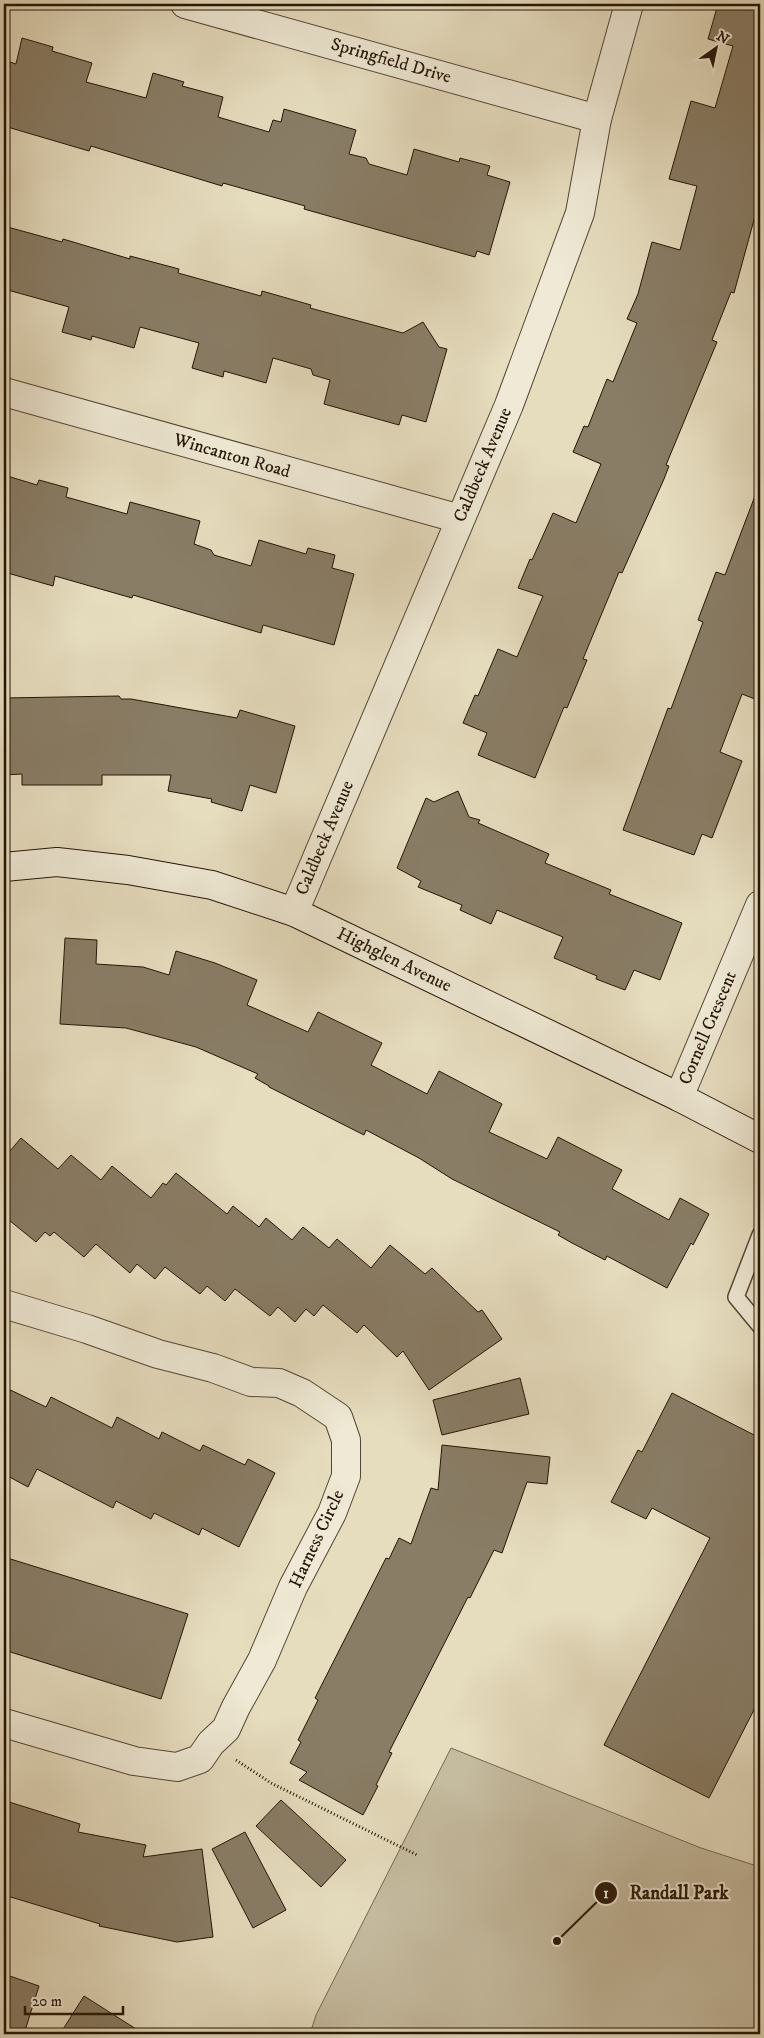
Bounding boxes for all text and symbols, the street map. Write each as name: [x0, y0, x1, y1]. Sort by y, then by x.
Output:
north arrow: [692, 22, 742, 72]
text: N: [713, 27, 733, 49]
street label: Springfield Drive: [328, 33, 454, 89]
street label: Caldbeck Avenue: [449, 404, 517, 526]
street label: Wincanton Road: [170, 429, 293, 483]
street label: Caldbeck Avenue: [291, 777, 359, 899]
street label: Highglen Avenue: [333, 923, 455, 997]
street label: Cornell Crescent: [674, 968, 742, 1088]
street label: Harness Circle: [285, 1486, 349, 1592]
callout: Randall Park: [594, 1876, 738, 1910]
text: Randall Park: [629, 1882, 729, 1905]
text: 1: [603, 1884, 609, 1903]
scale bar: [25, 1983, 122, 2015]
text: 20 m: [32, 1992, 62, 2011]

